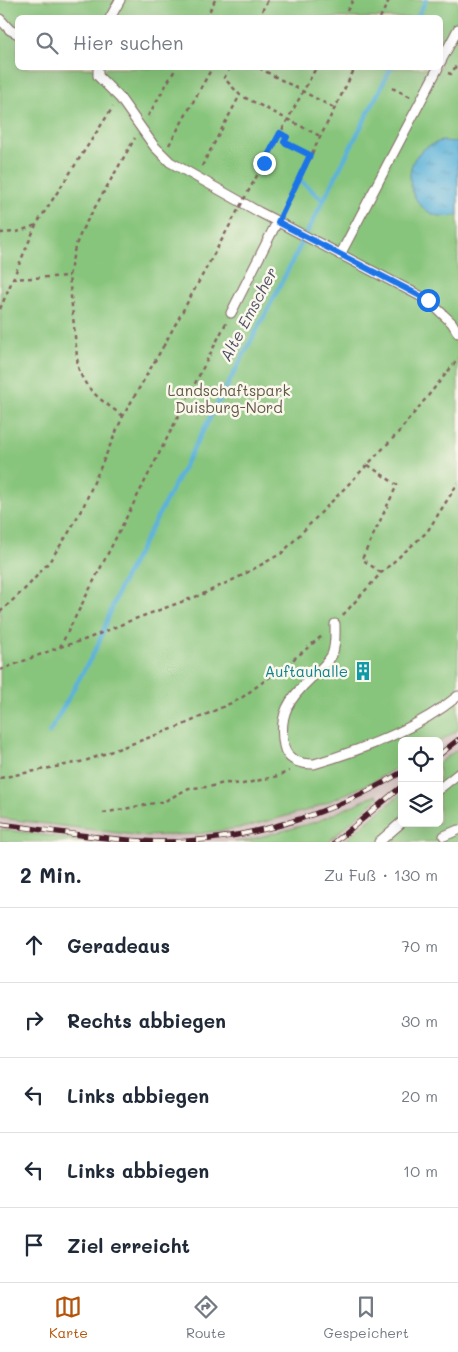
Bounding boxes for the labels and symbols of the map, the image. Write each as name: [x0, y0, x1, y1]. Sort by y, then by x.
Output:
route end: [253, 152, 276, 175]
water label: Alte Emscher: [214, 264, 282, 364]
route start: [417, 289, 440, 312]
park label: Landschaftspark Duisburg-Nord: [168, 380, 290, 417]
building icon: Auftauhalle: [352, 660, 374, 682]
place label: Auftauhalle: [265, 661, 348, 681]

